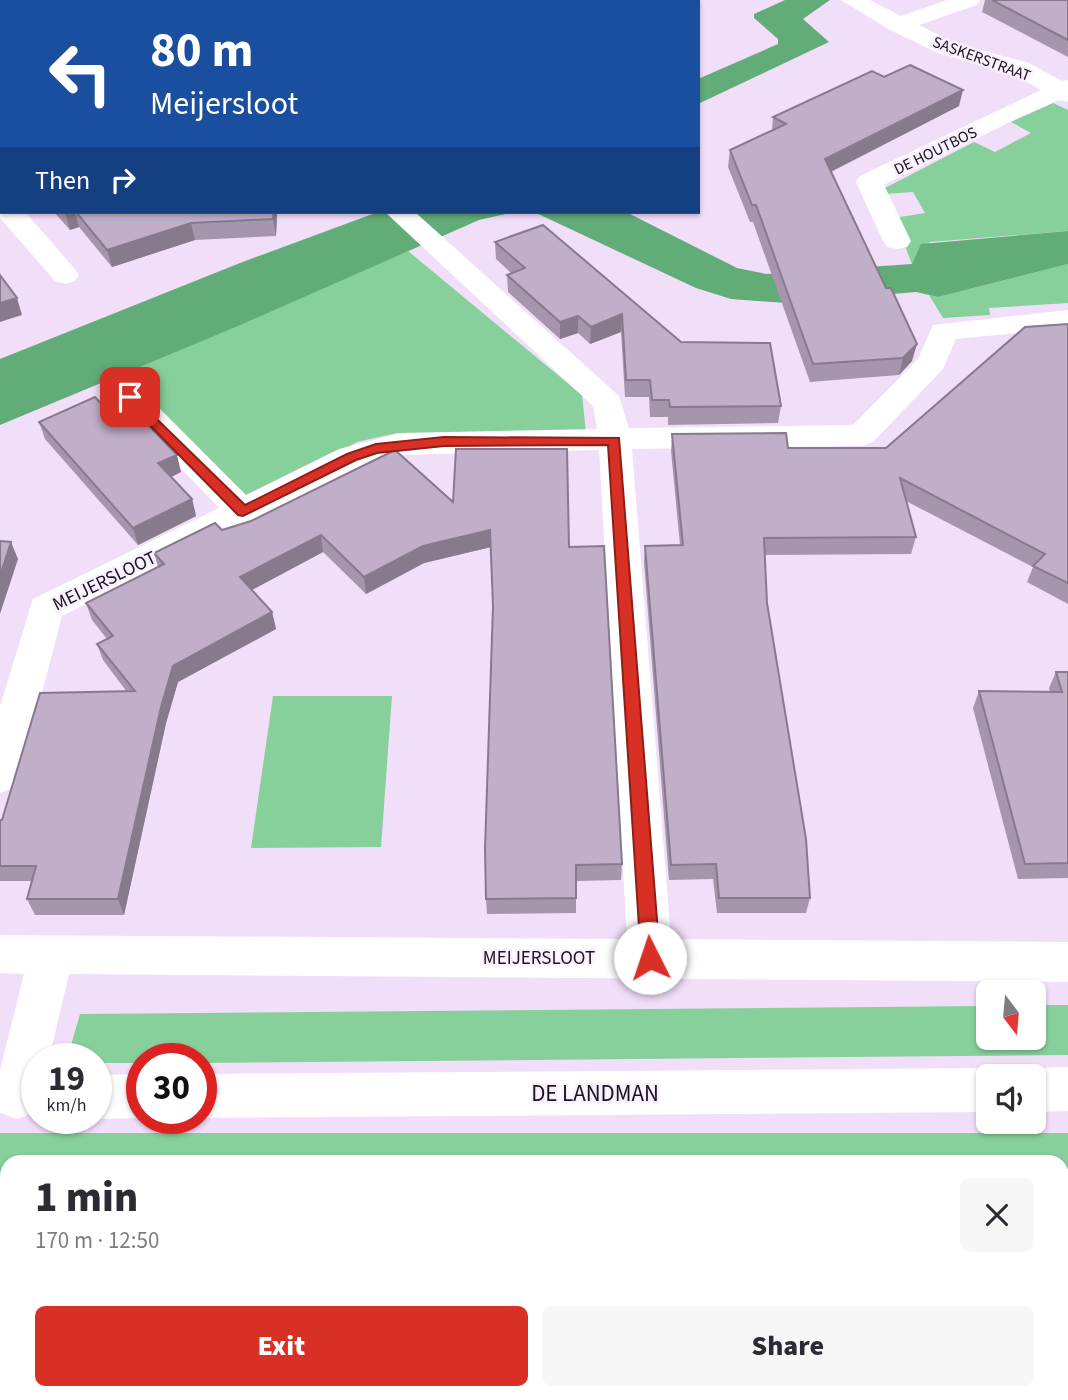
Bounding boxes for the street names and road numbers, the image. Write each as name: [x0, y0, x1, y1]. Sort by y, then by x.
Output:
street label: SASKERSTRAAT: [929, 31, 1034, 87]
street label: DE HOUTBOS: [890, 121, 981, 181]
street label: MEIJERSLOOT: [48, 545, 161, 618]
street label: MEIJERSLOOT: [483, 945, 595, 972]
street label: DE LANDMAN: [531, 1077, 659, 1110]

